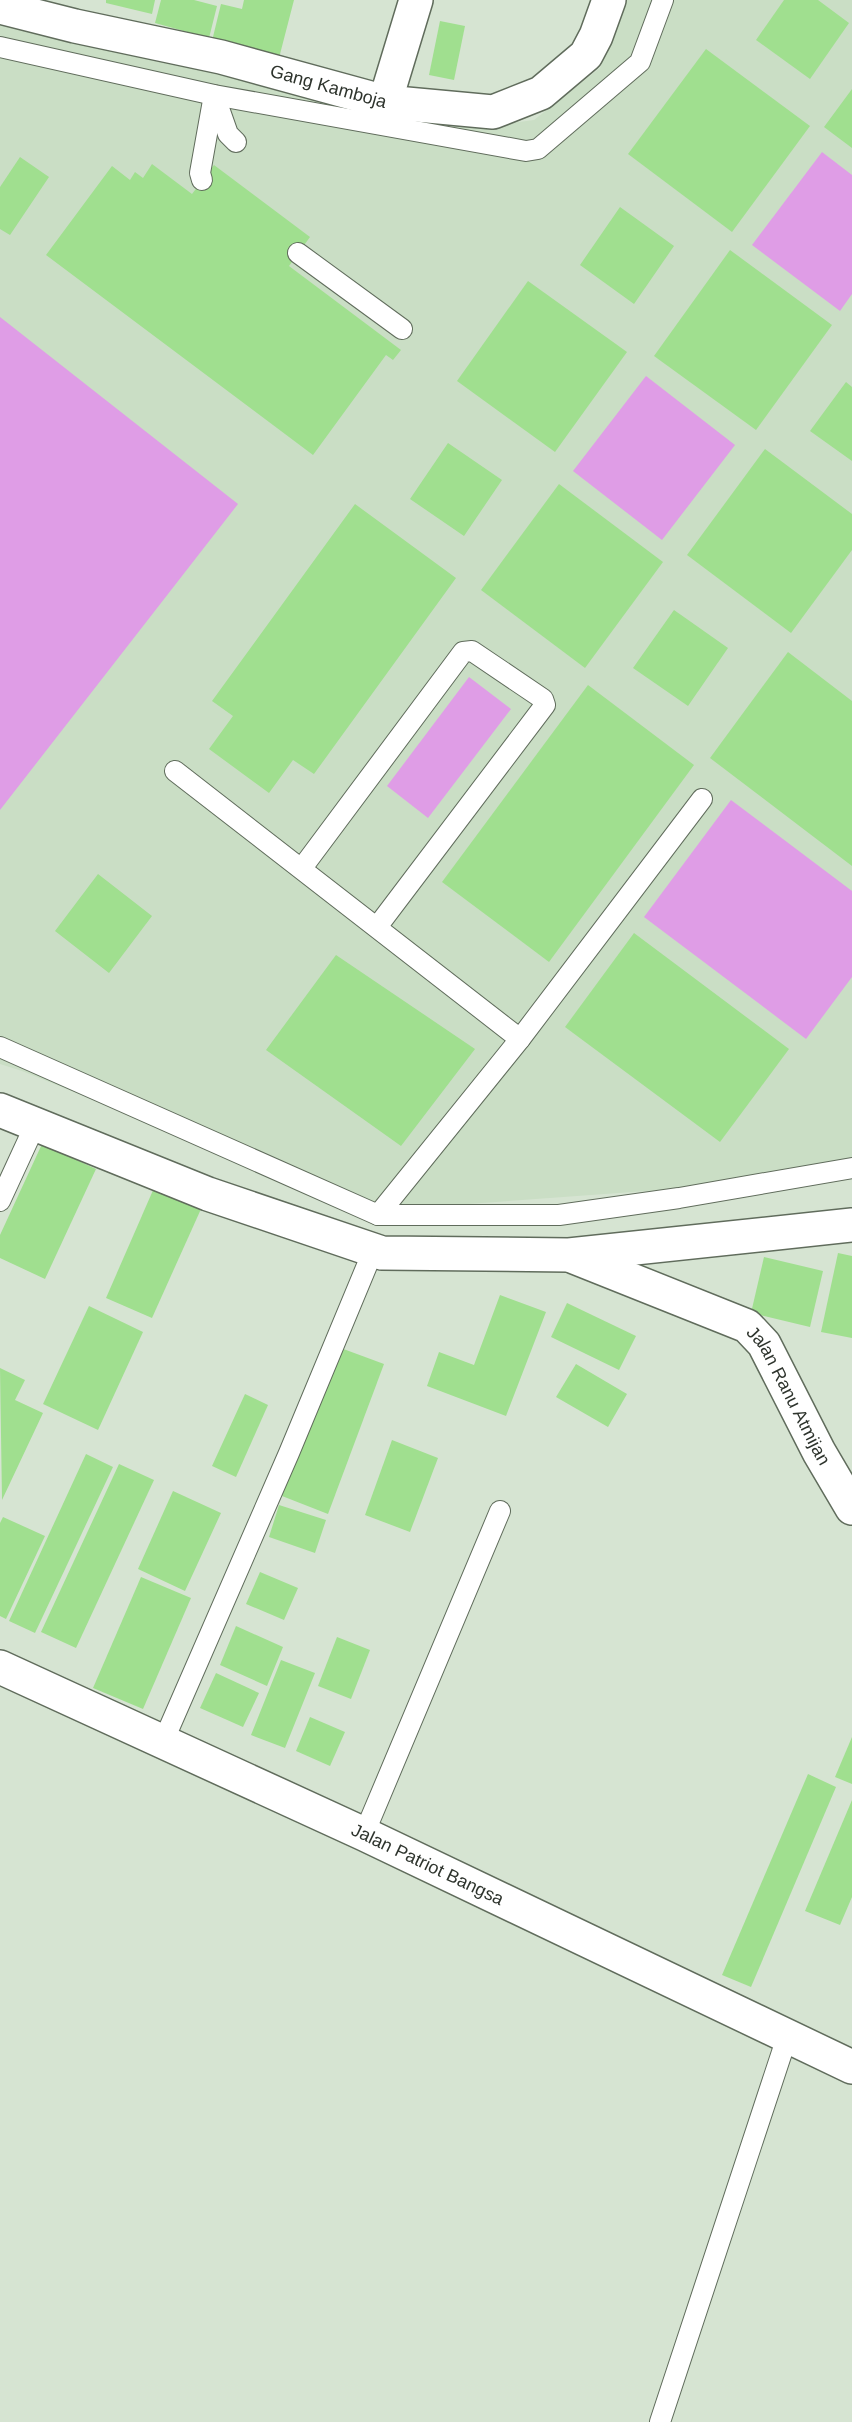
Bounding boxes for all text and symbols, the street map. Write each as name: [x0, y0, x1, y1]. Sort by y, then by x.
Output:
street label: Gang Kamboja: [268, 61, 390, 112]
street label: Jalan Ranu Atmijan: [743, 1322, 834, 1469]
street label: Jalan Patriot Bangsa: [348, 1820, 508, 1910]

